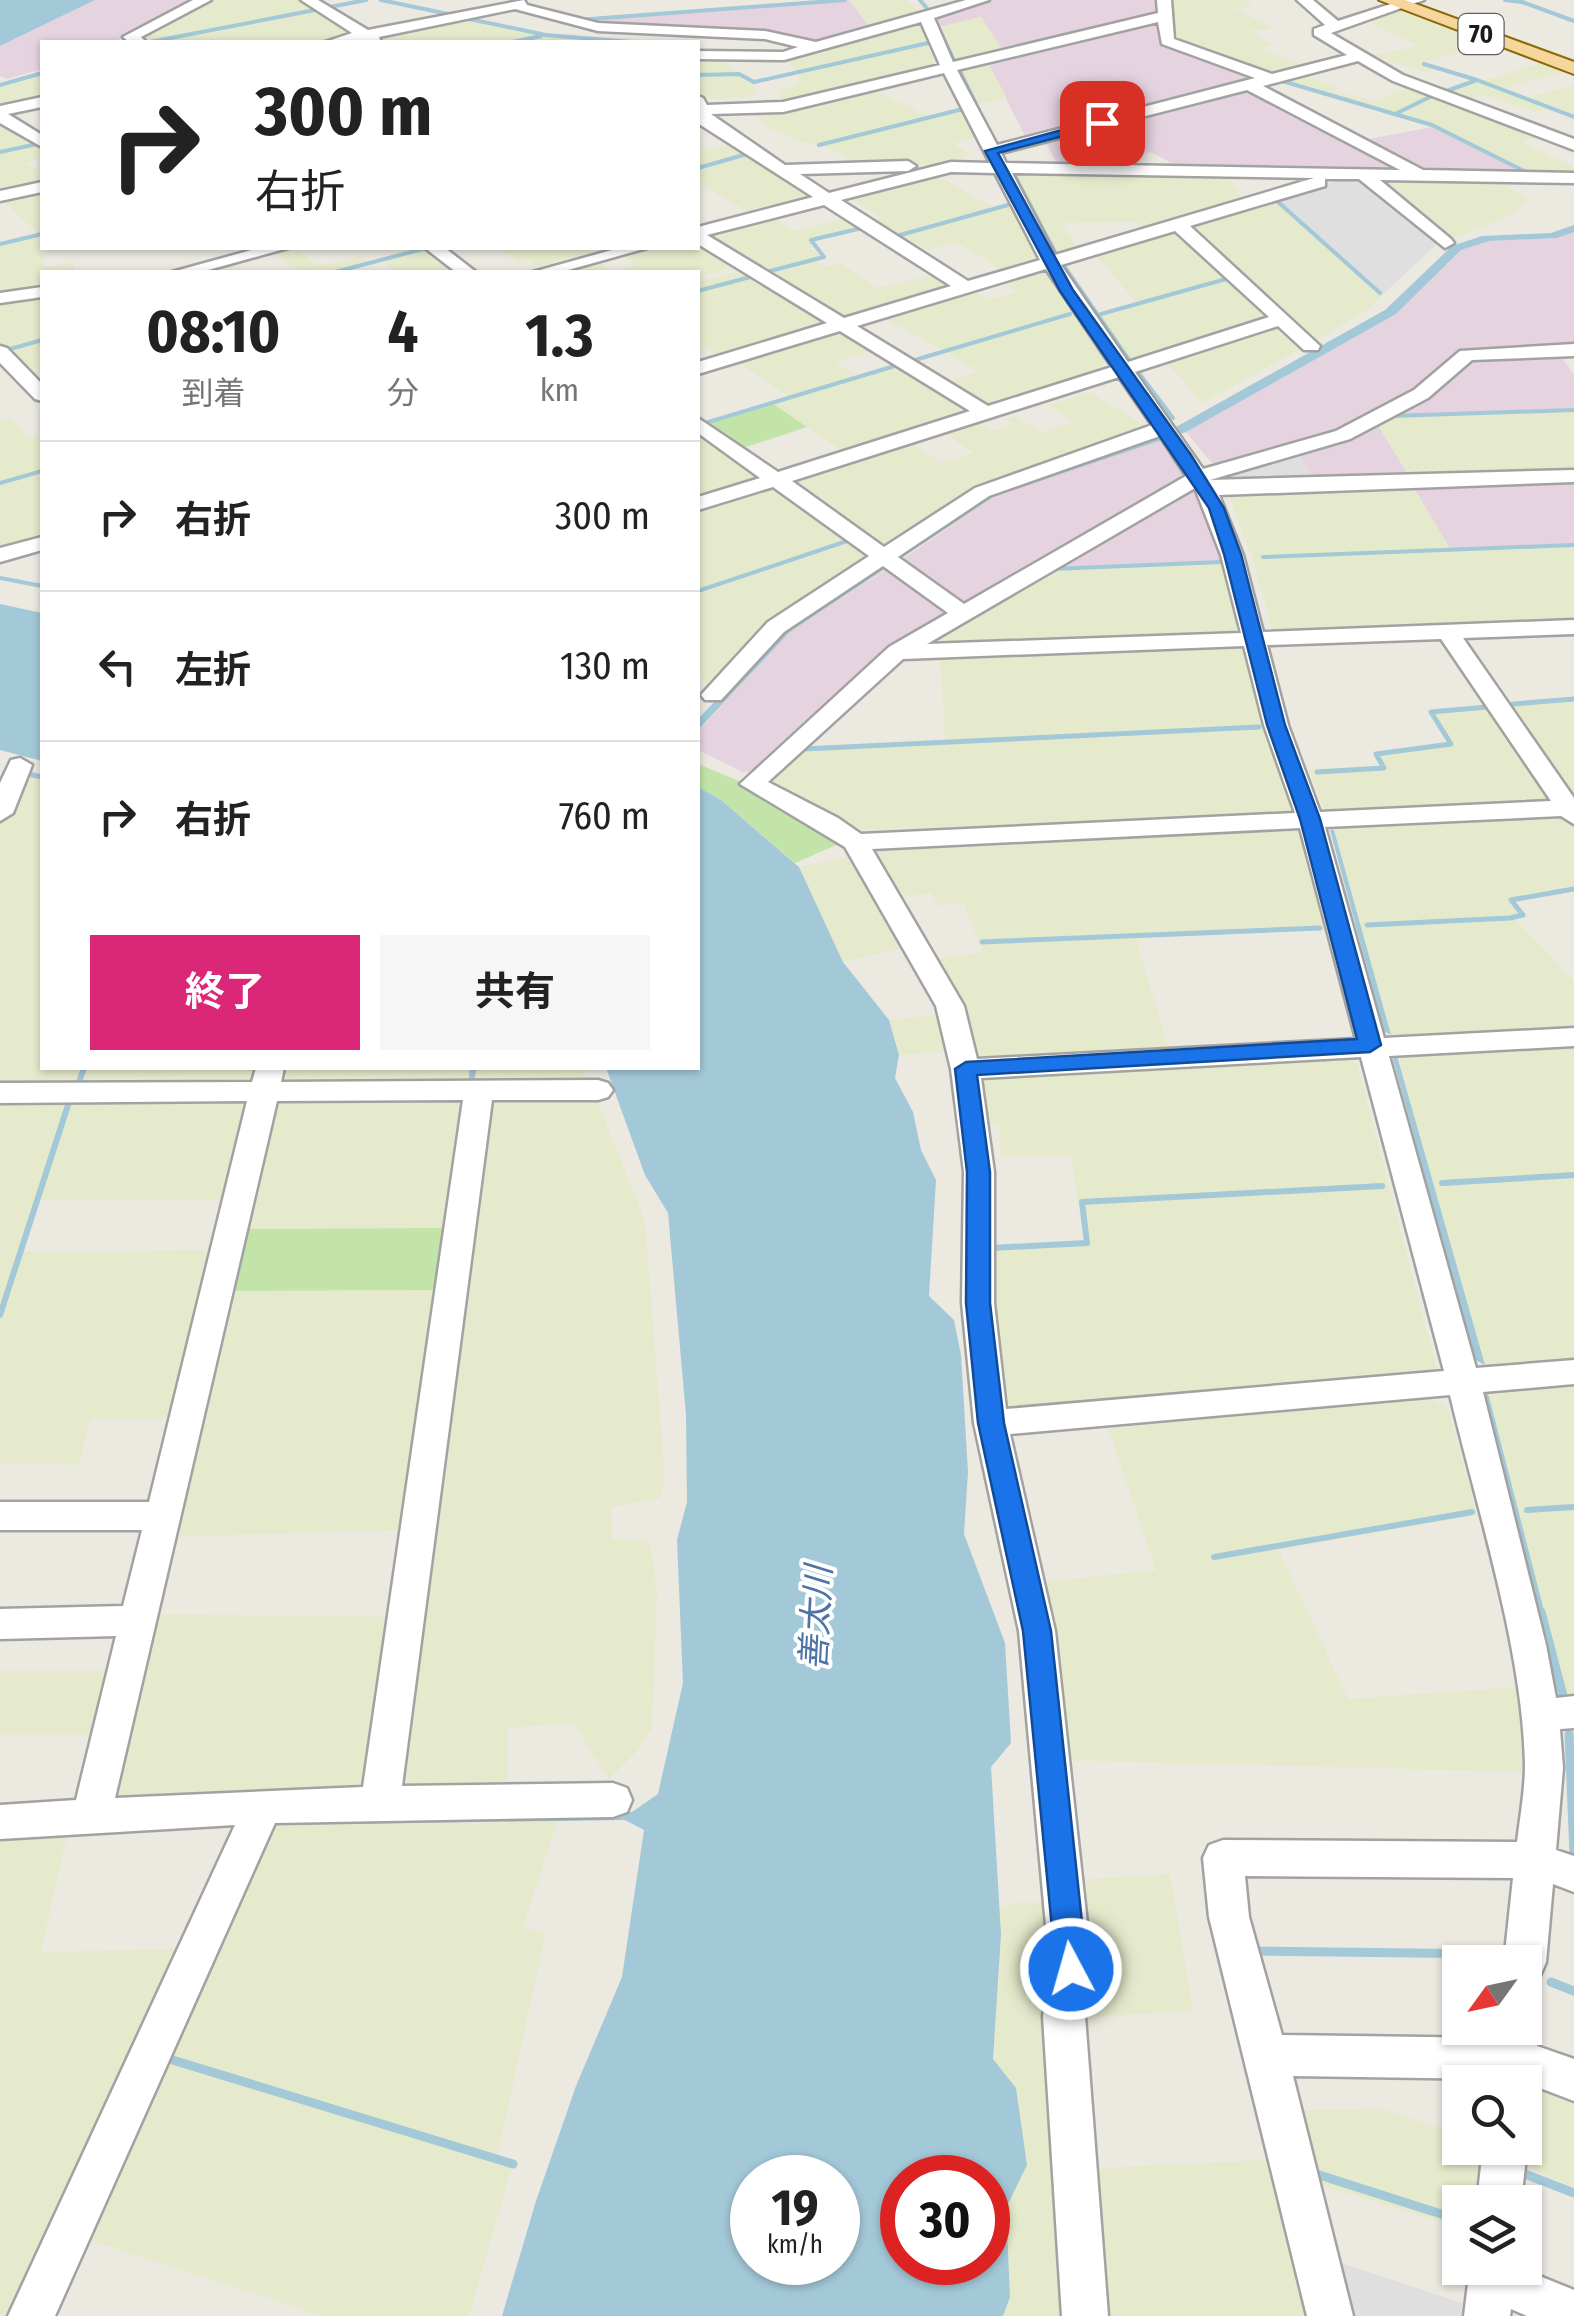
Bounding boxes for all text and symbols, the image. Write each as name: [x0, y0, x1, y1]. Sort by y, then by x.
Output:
road number: 70: [1458, 14, 1504, 54]
text: 300 m: [255, 70, 433, 154]
icon: right: [90, 80, 220, 210]
pin: [1060, 81, 1145, 166]
icon: arrive: [1075, 96, 1130, 151]
text: 右折: [255, 165, 345, 219]
text: 08:10: [146, 296, 281, 368]
text: 4: [387, 296, 418, 368]
text: 1.3: [525, 300, 594, 372]
text: km: [540, 371, 579, 409]
text: 到着: [181, 374, 245, 412]
text: 分: [387, 374, 419, 412]
icon: right: [90, 489, 145, 544]
text: 300 m: [555, 493, 650, 539]
text: 右折: [175, 497, 251, 543]
icon: left: [90, 639, 145, 694]
text: 130 m: [560, 643, 650, 689]
text: 左折: [175, 647, 251, 693]
icon: right: [90, 789, 145, 844]
text: 760 m: [559, 793, 650, 839]
text: 右折: [175, 797, 251, 843]
button: 終了: [90, 935, 360, 1050]
button: 共有: [380, 935, 650, 1050]
water label: 善太川: [792, 1560, 840, 1672]
position arrow: [1019, 1917, 1123, 2021]
north arrow: [1442, 1945, 1542, 2045]
map controls: [1442, 1945, 1542, 2285]
button: search: [1442, 2065, 1542, 2165]
speed limit sign: 30: [880, 2155, 1010, 2285]
text: 19: [771, 2178, 818, 2238]
button: layers: [1442, 2185, 1542, 2285]
text: km/h: [767, 2230, 823, 2260]

